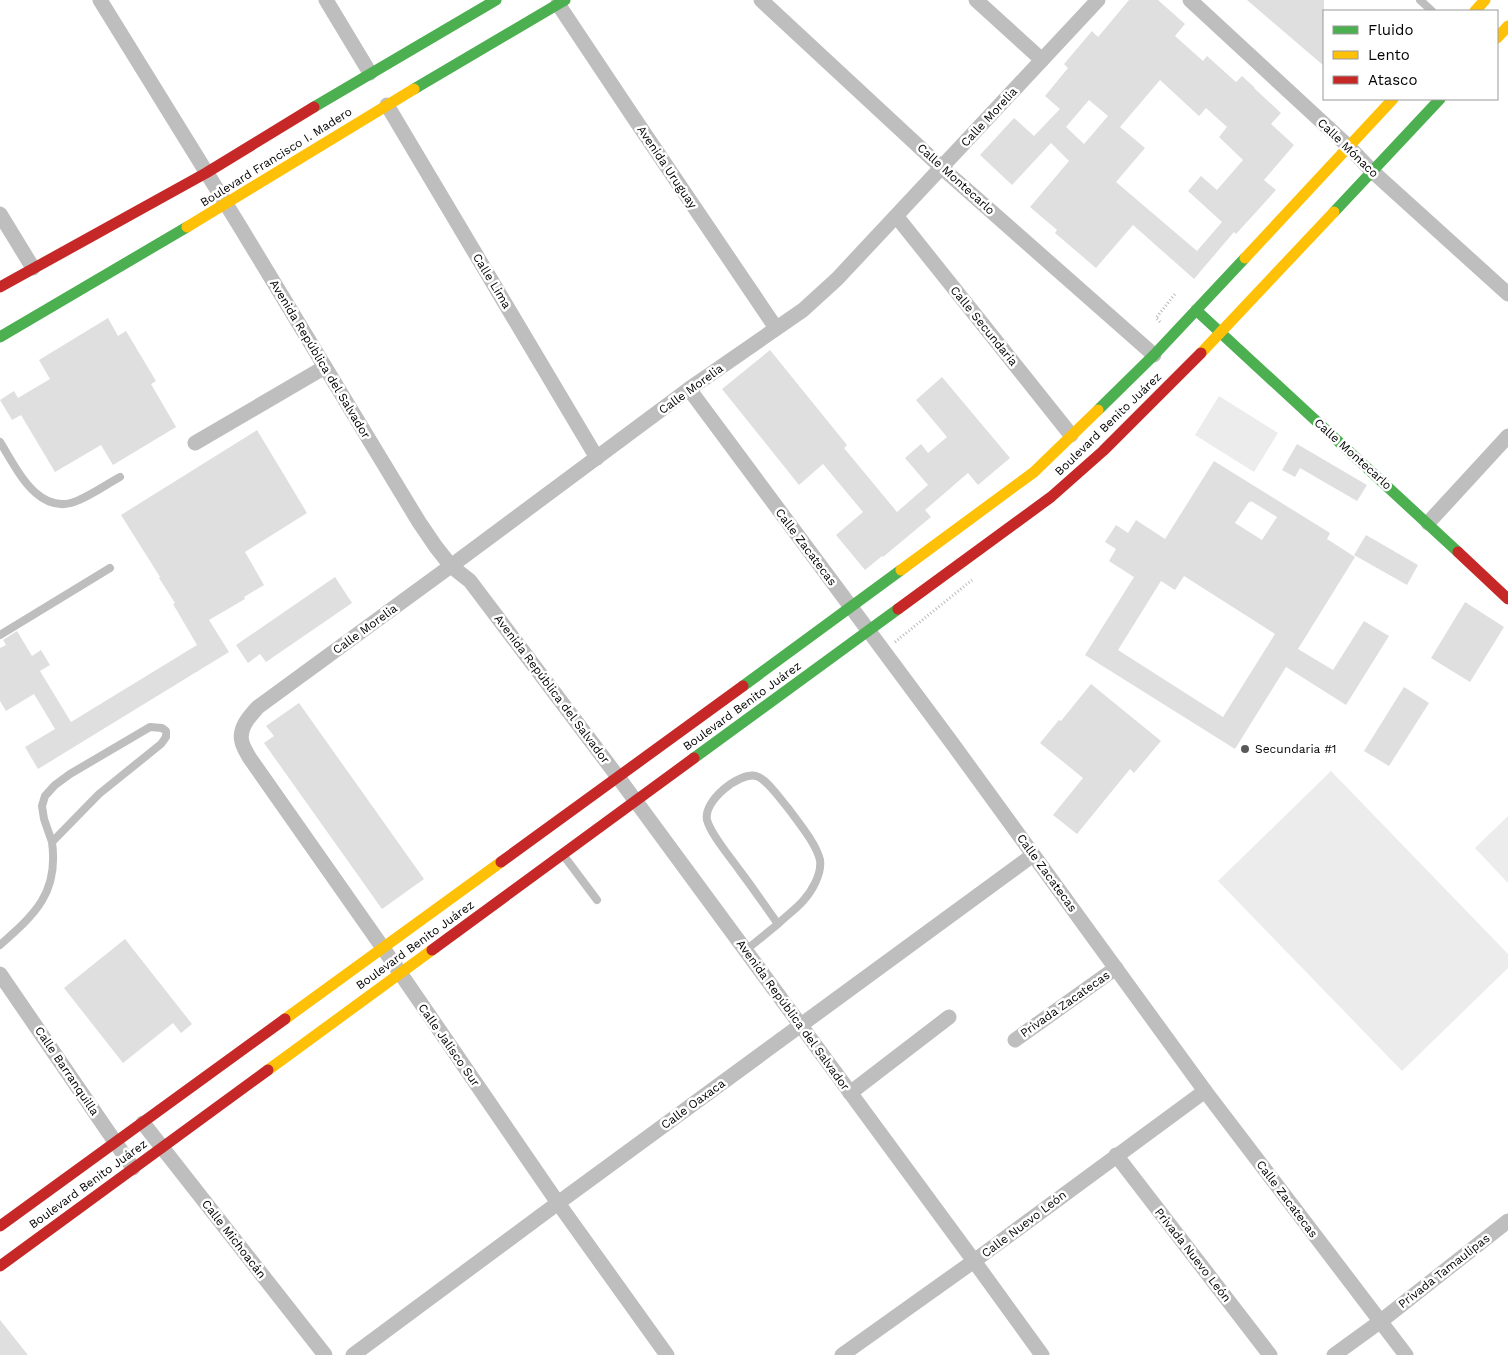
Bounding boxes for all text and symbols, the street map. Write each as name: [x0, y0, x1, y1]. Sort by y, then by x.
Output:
legend: [1323, 10, 1498, 100]
text: Fluido: [1368, 21, 1413, 39]
text: Lento: [1368, 46, 1410, 64]
text: Atasco: [1368, 71, 1417, 89]
street label: Calle Morelia: [958, 84, 1020, 150]
street label: Boulevard Francisco I. Madero: [198, 104, 354, 210]
street label: Calle Mónaco: [1315, 116, 1381, 180]
street label: Avenida Uruguay: [634, 123, 700, 212]
street label: Calle Montecarlo: [914, 141, 998, 217]
street label: Calle Lima: [470, 251, 514, 311]
street label: Avenida República del Salvador: [267, 277, 373, 441]
street label: Calle Secundaria: [947, 283, 1021, 369]
street label: Calle Morelia: [656, 361, 726, 417]
street label: Boulevard Benito Juárez: [1052, 370, 1164, 478]
street label: Calle Montecarlo: [1311, 416, 1395, 492]
street label: Calle Zacatecas: [772, 506, 840, 588]
street label: Calle Morelia: [330, 601, 400, 657]
street label: Avenida República del Salvador: [491, 612, 613, 766]
street label: Boulevard Benito Juárez: [680, 658, 804, 754]
place label: Secundaria #1: [1255, 742, 1337, 756]
marker: Secundaria #1: [1239, 743, 1251, 755]
street label: Calle Zacatecas: [1014, 831, 1080, 915]
street label: Boulevard Benito Juárez: [353, 897, 477, 993]
street label: Avenida República del Salvador: [734, 937, 852, 1093]
street label: Privada Zacatecas: [1018, 968, 1112, 1040]
street label: Calle Jalisco Sur: [415, 1001, 483, 1089]
street label: Calle Barranquilla: [32, 1024, 102, 1118]
street label: Calle Oaxaca: [658, 1076, 728, 1132]
street label: Boulevard Benito Juárez: [26, 1136, 150, 1232]
street label: Calle Zacatecas: [1253, 1158, 1321, 1240]
street label: Calle Nuevo León: [979, 1188, 1069, 1260]
street label: Calle Michoacán: [199, 1197, 269, 1281]
street label: Privada Nuevo León: [1152, 1205, 1234, 1305]
street label: Privada Tamaulipas: [1396, 1231, 1492, 1311]

